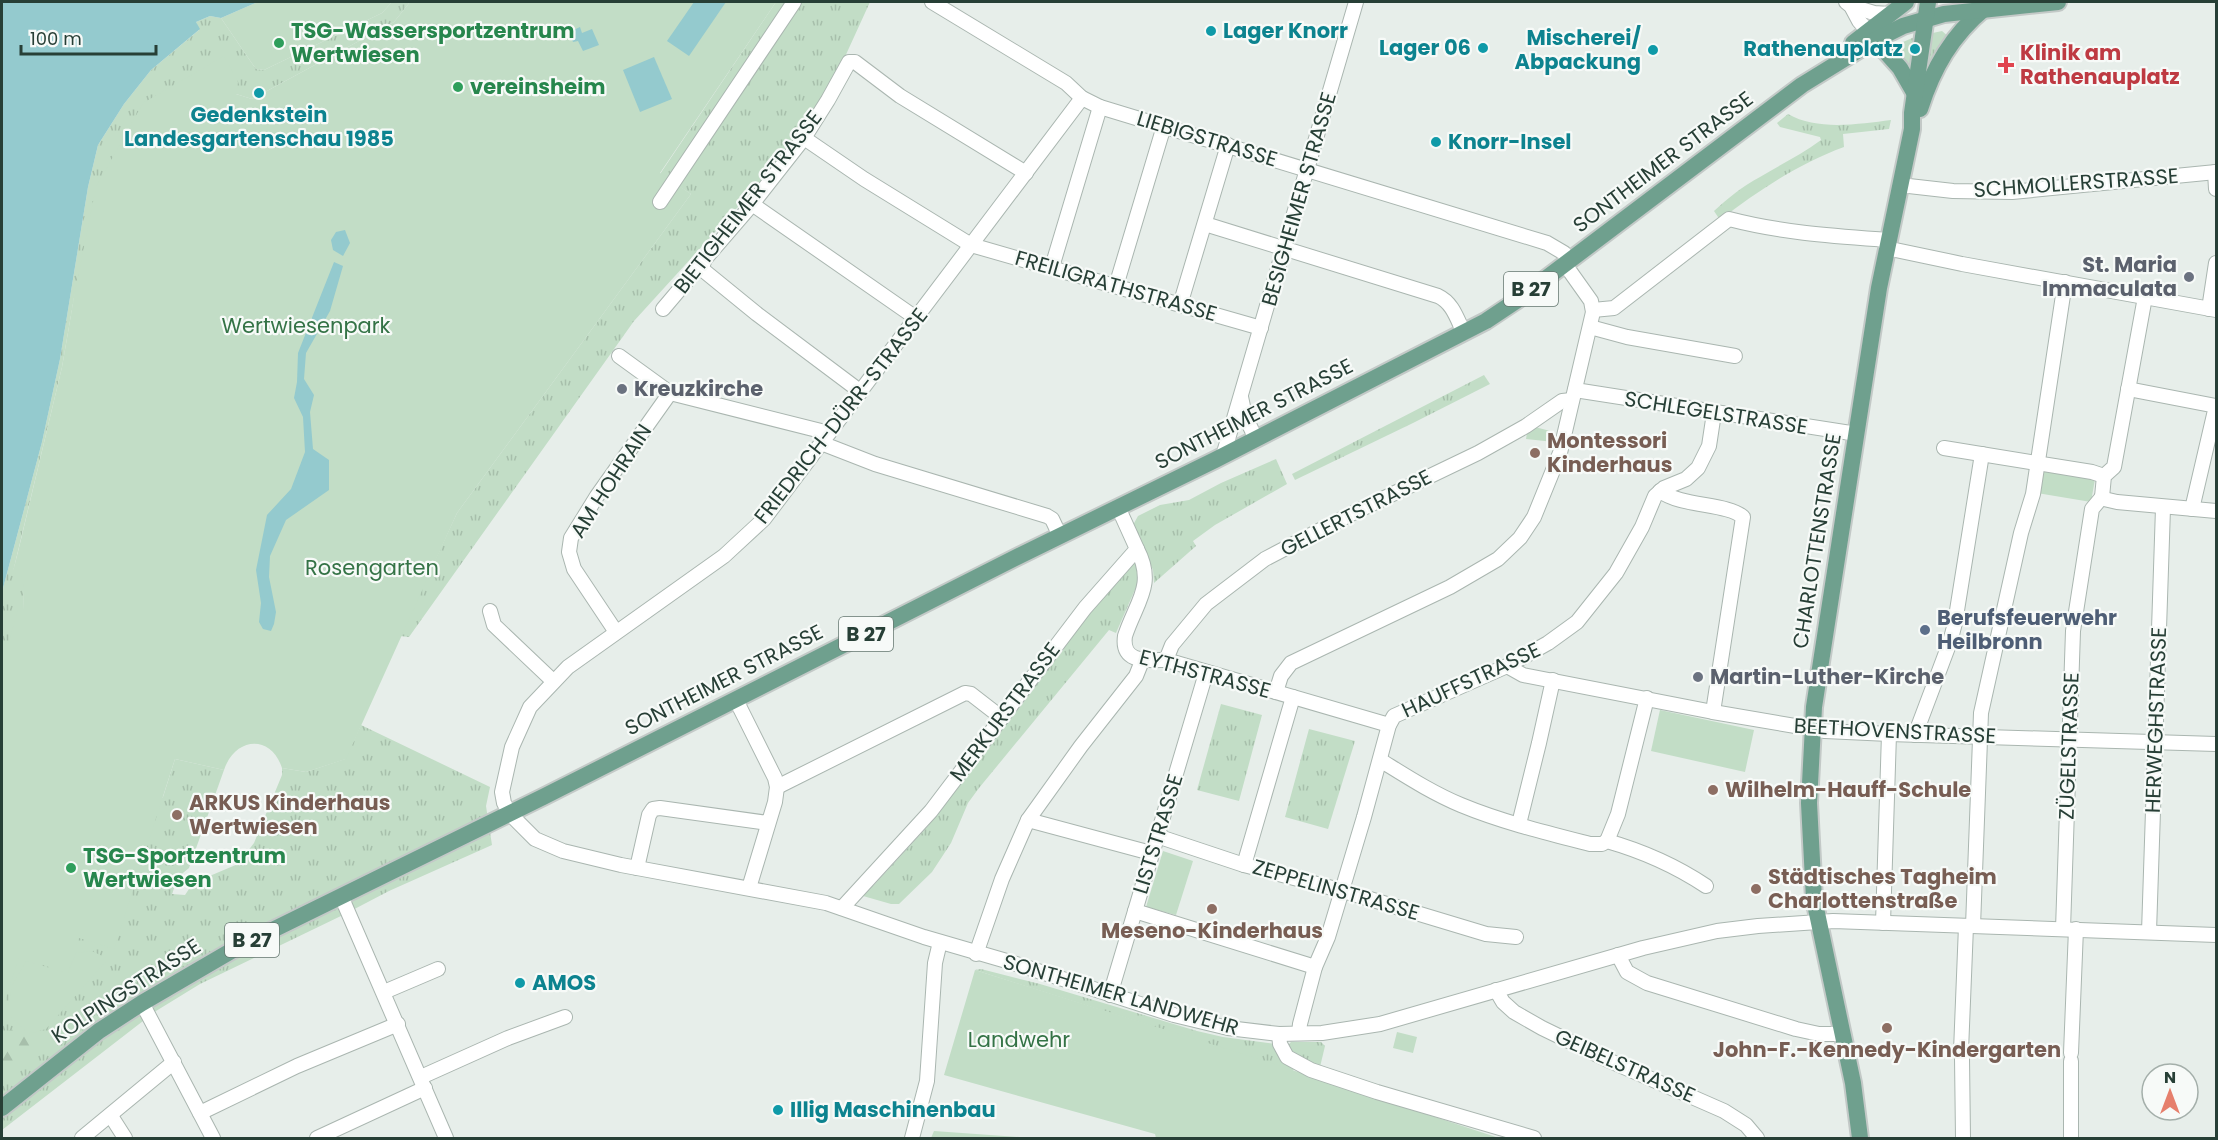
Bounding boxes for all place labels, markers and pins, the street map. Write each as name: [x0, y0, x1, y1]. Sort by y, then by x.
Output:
place label: TSG-Wassersportzentrum Wertwiesen: [291, 16, 575, 69]
place label: Lager Knorr: [1223, 16, 1348, 45]
place label: Mischerei/ Abpackung: [1514, 23, 1641, 76]
marker: Lager Knorr: [1204, 24, 1218, 38]
place label: Lager 06: [1379, 33, 1471, 62]
place label: Rathenauplatz: [1743, 34, 1903, 63]
marker: TSG-Wassersportzentrum Wertwiesen: [272, 36, 286, 50]
place label: Klinik am Rathenauplatz: [2020, 38, 2180, 91]
marker: Lager 06: [1476, 41, 1490, 55]
marker: Rathenauplatz: [1908, 42, 1922, 56]
marker: Mischerei/ Abpackung: [1646, 43, 1660, 57]
marker: Klinik am Rathenauplatz: [1997, 56, 2015, 74]
place label: vereinsheim: [470, 72, 606, 101]
marker: vereinsheim: [451, 80, 465, 94]
marker: Gedenkstein Landesgartenschau 1985: [252, 86, 266, 100]
place label: Gedenkstein Landesgartenschau 1985: [124, 100, 394, 153]
place label: Knorr-Insel: [1448, 127, 1572, 156]
marker: Knorr-Insel: [1429, 135, 1443, 149]
place label: St. Maria Immaculata: [2042, 250, 2177, 303]
marker: St. Maria Immaculata: [2182, 270, 2196, 284]
place label: Kreuzkirche: [634, 374, 763, 403]
marker: Kreuzkirche: [615, 382, 629, 396]
place label: Montessori Kinderhaus: [1547, 426, 1672, 479]
marker: Montessori Kinderhaus: [1528, 446, 1542, 460]
place label: Berufsfeuerwehr Heilbronn: [1937, 603, 2117, 656]
marker: Berufsfeuerwehr Heilbronn: [1918, 623, 1932, 637]
place label: Martin-Luther-Kirche: [1710, 662, 1944, 691]
marker: Martin-Luther-Kirche: [1691, 670, 1705, 684]
place label: Wilhelm-Hauff-Schule: [1725, 775, 1971, 804]
marker: Wilhelm-Hauff-Schule: [1706, 783, 1720, 797]
place label: ARKUS Kinderhaus Wertwiesen: [189, 788, 390, 841]
marker: ARKUS Kinderhaus Wertwiesen: [170, 808, 184, 822]
place label: TSG-Sportzentrum Wertwiesen: [83, 841, 286, 894]
marker: TSG-Sportzentrum Wertwiesen: [64, 861, 78, 875]
place label: Städtisches Tagheim Charlottenstraße: [1768, 862, 1997, 915]
marker: Städtisches Tagheim Charlottenstraße: [1749, 882, 1763, 896]
marker: Meseno-Kinderhaus: [1205, 902, 1219, 916]
place label: Meseno-Kinderhaus: [1101, 916, 1323, 945]
place label: AMOS: [532, 968, 596, 997]
marker: AMOS: [513, 976, 527, 990]
marker: John-F.-Kennedy-Kindergarten: [1880, 1021, 1894, 1035]
place label: John-F.-Kennedy-Kindergarten: [1713, 1035, 2061, 1064]
place label: Illig Maschinenbau: [790, 1095, 996, 1124]
marker: Illig Maschinenbau: [771, 1103, 785, 1117]

